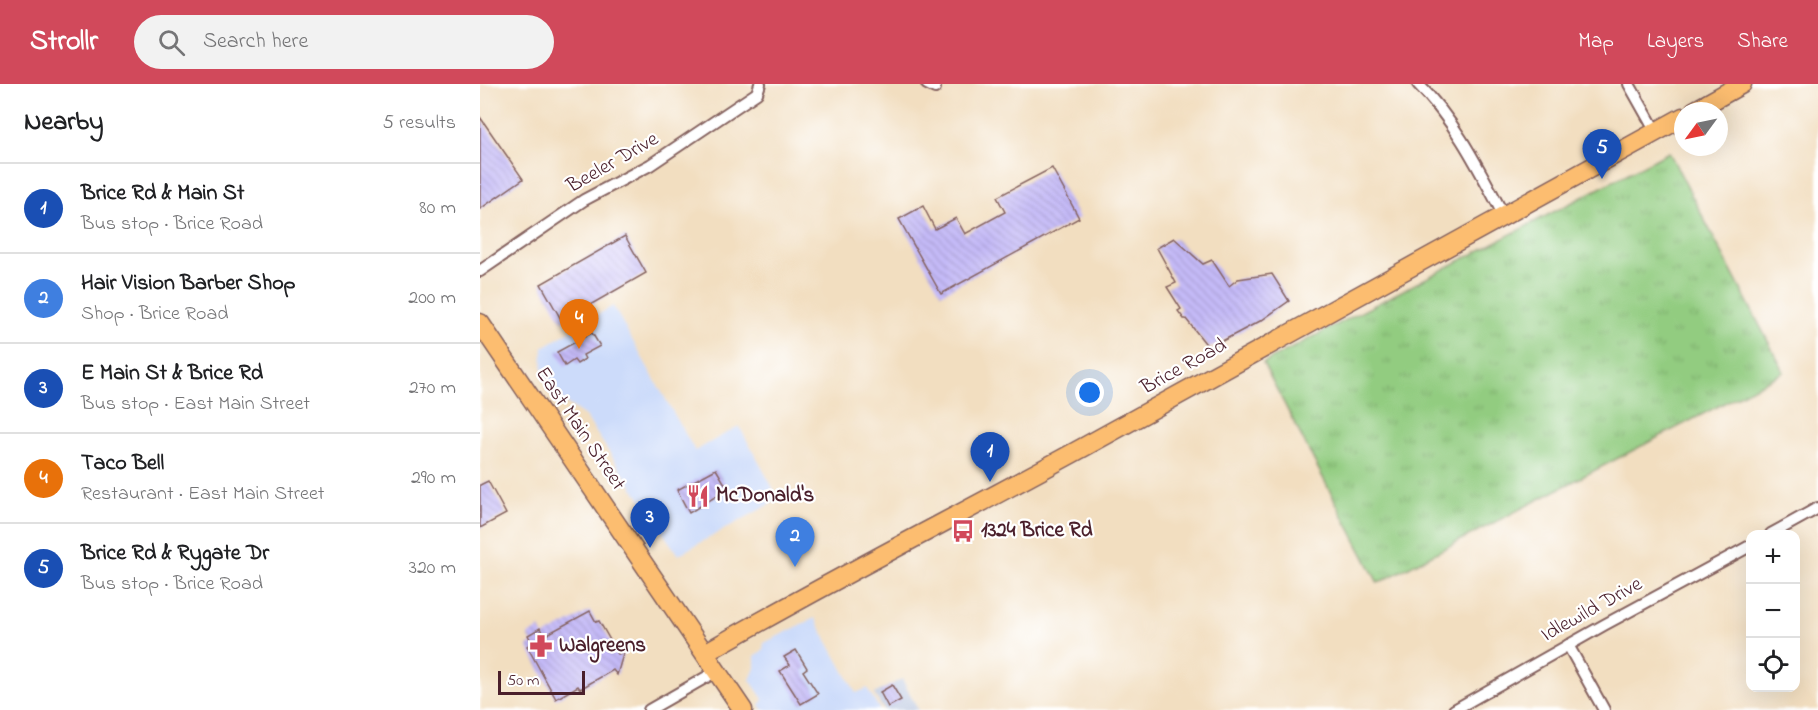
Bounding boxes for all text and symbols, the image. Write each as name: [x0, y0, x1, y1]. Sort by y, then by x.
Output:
search box: [134, 15, 554, 69]
text: Strollr: [30, 22, 98, 63]
icon: search: [155, 26, 188, 59]
text: Search here: [203, 26, 308, 58]
text: Map: [1578, 27, 1614, 57]
text: Layers: [1647, 27, 1704, 57]
text: Share: [1737, 27, 1788, 57]
north arrow: [1674, 102, 1728, 156]
text: Nearby: [24, 104, 103, 142]
text: 5 results: [383, 109, 456, 138]
street label: Beeler Drive: [561, 124, 665, 202]
pin: 5: [1582, 130, 1622, 179]
text: Brice Rd & Main St: [81, 178, 244, 210]
text: 1: [40, 194, 47, 223]
text: 80 m: [419, 194, 456, 223]
text: Bus stop · Brice Road: [81, 210, 263, 239]
text: Hair Vision Barber Shop: [81, 268, 296, 300]
text: 2: [39, 284, 48, 313]
text: 200 m: [408, 284, 456, 313]
text: Shop · Brice Road: [81, 300, 228, 329]
pin: 4: [560, 300, 598, 349]
street label: Brice Road: [1135, 331, 1233, 403]
text: E Main St & Brice Rd: [81, 358, 263, 390]
street label: East Main Street: [527, 361, 633, 497]
text: 3: [39, 374, 48, 403]
text: 270 m: [409, 374, 456, 403]
your location: [1075, 378, 1104, 407]
text: Bus stop · East Main Street: [81, 390, 310, 419]
pin: 1: [970, 432, 1010, 482]
text: Taco Bell: [81, 448, 164, 480]
text: 4: [39, 464, 48, 493]
text: 290 m: [411, 464, 456, 493]
text: Restaurant · East Main Street: [81, 480, 325, 509]
place label: McDonald's: [716, 481, 815, 511]
restaurant icon: McDonald's: [685, 483, 711, 509]
pin: 3: [630, 498, 670, 548]
place label: 1324 Brice Rd: [981, 516, 1093, 546]
pin: 2: [776, 518, 814, 567]
bus stop icon: 1324 Brice Rd: [950, 518, 976, 544]
map controls: [1746, 530, 1800, 692]
button: +: [1746, 530, 1800, 584]
text: Brice Rd & Rygate Dr: [81, 538, 269, 570]
text: 5: [38, 554, 49, 583]
text: 320 m: [409, 554, 456, 583]
text: Bus stop · Brice Road: [81, 570, 263, 599]
street label: Idlewild Drive: [1536, 570, 1649, 650]
button: −: [1746, 584, 1800, 638]
place label: Walgreens: [559, 631, 646, 663]
pharmacy icon: Walgreens: [528, 633, 554, 659]
button: locate: [1746, 638, 1800, 692]
scale bar: [498, 668, 585, 696]
text: 50 m: [507, 669, 539, 693]

